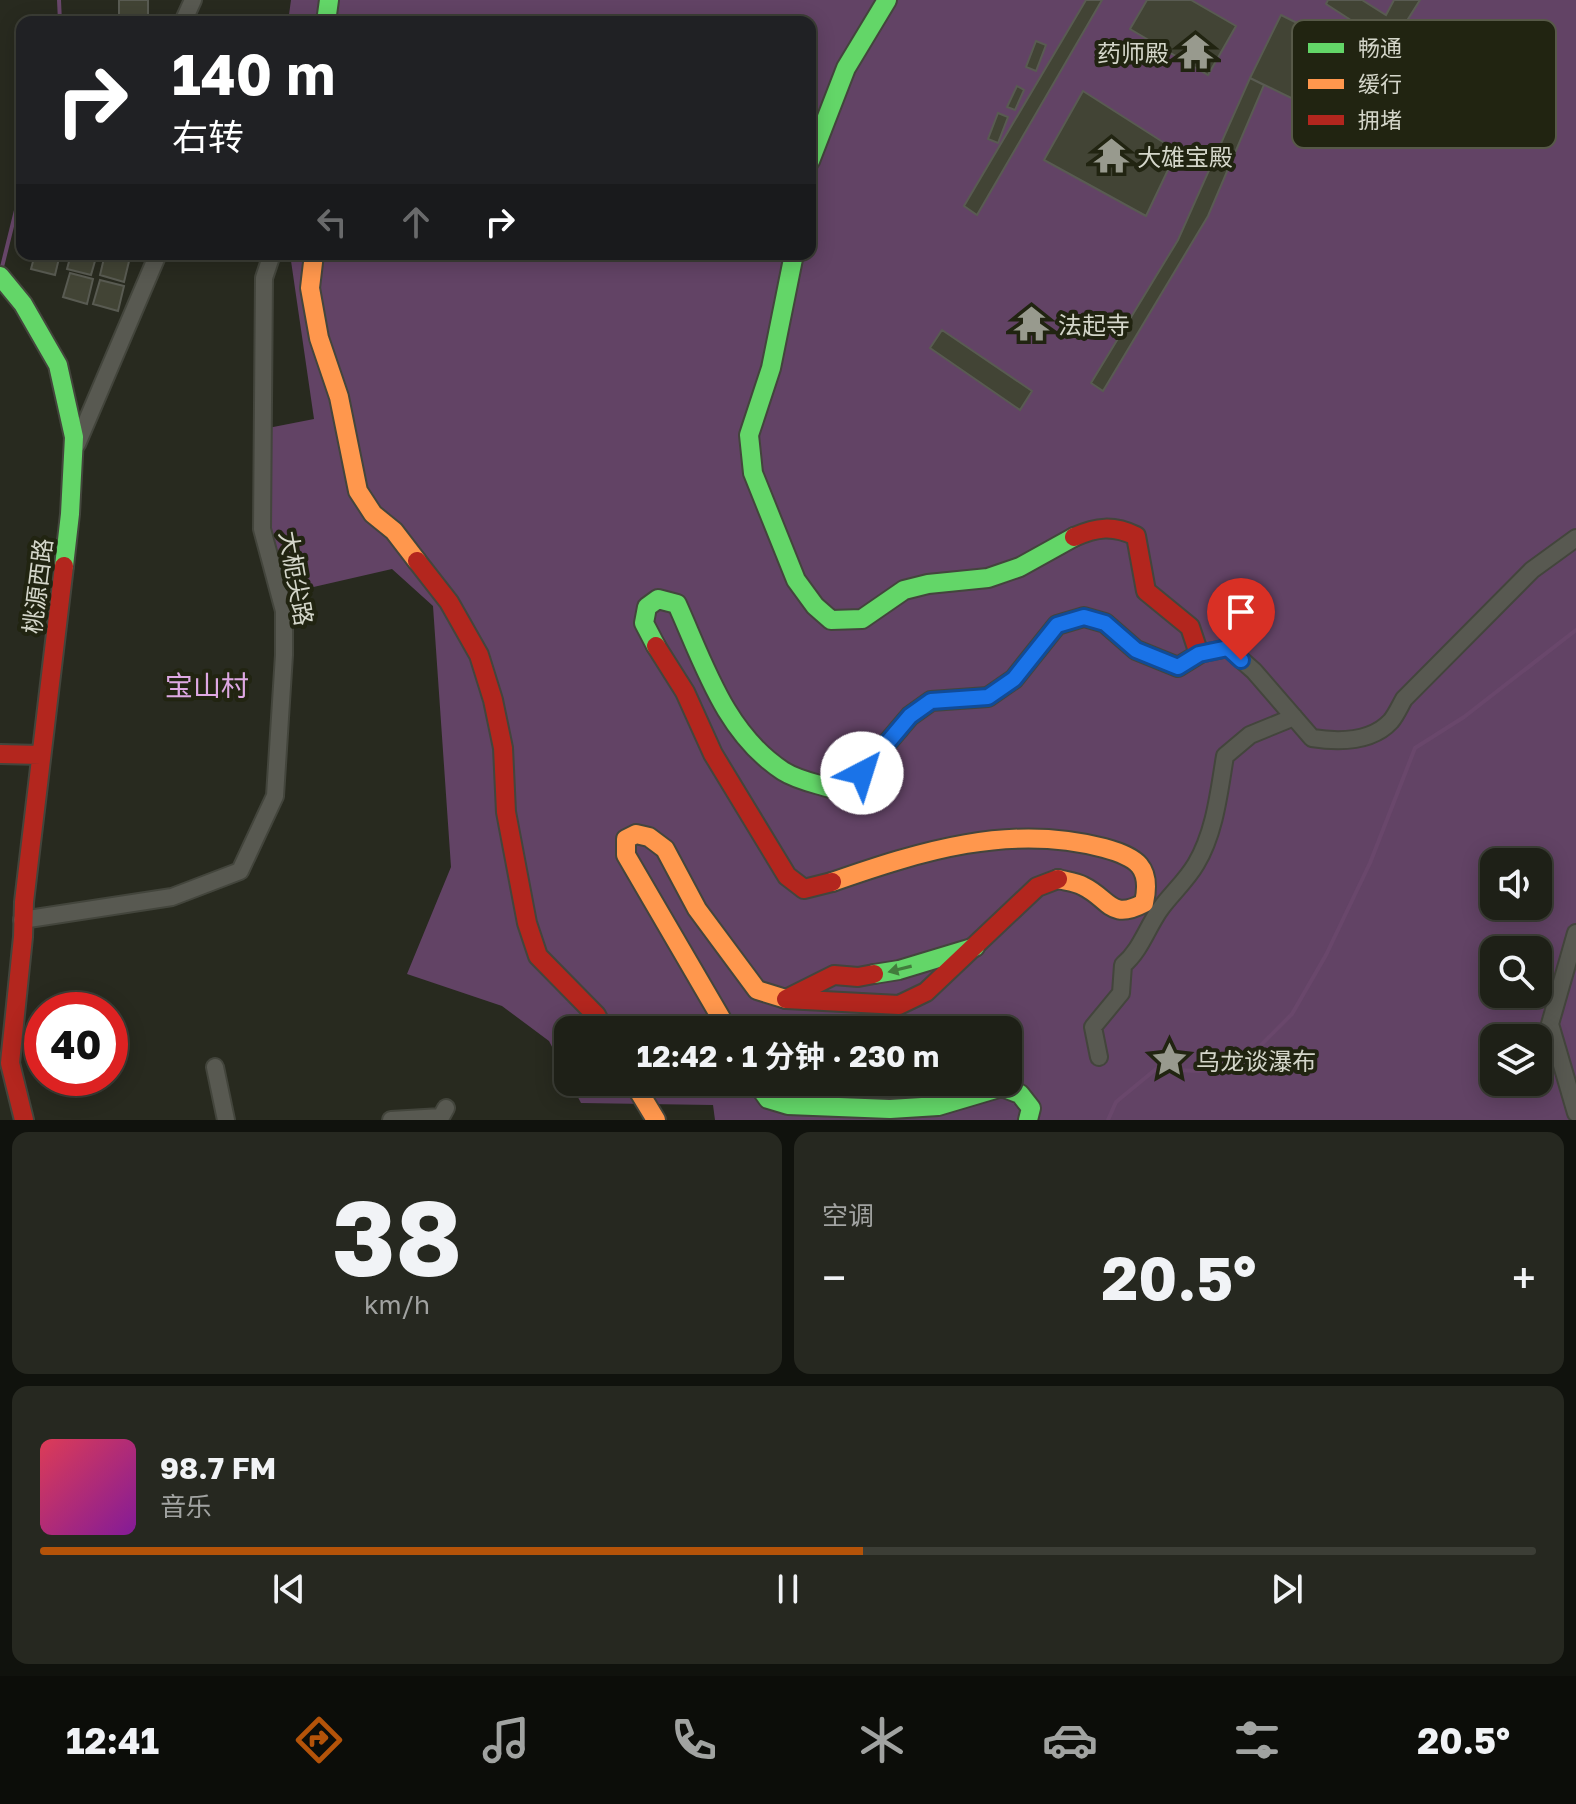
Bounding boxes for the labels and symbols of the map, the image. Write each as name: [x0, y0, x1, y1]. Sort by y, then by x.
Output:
legend: [1292, 20, 1556, 148]
temple icon: 药师殿: [1176, 33, 1214, 71]
text: 畅通: [1358, 34, 1402, 61]
place label: 药师殿: [1097, 38, 1169, 67]
text: 缓行: [1358, 70, 1402, 97]
text: 拥堵: [1358, 106, 1402, 133]
temple icon: 大雄宝殿: [1092, 137, 1130, 175]
place label: 大雄宝殿: [1137, 142, 1233, 171]
temple icon: 法起寺: [1013, 305, 1051, 343]
place label: 法起寺: [1058, 310, 1130, 339]
street label: 大枙尖路: [274, 528, 320, 628]
street label: 桃源西路: [17, 537, 57, 635]
pin: [1207, 578, 1275, 660]
district label: 宝山村: [165, 669, 249, 702]
position arrow: [820, 731, 904, 815]
one-way arrow: [887, 963, 912, 976]
speed limit sign: 40: [24, 992, 128, 1096]
place icon: 乌龙谈瀑布: [1151, 1041, 1189, 1079]
place label: 乌龙谈瀑布: [1196, 1046, 1316, 1075]

